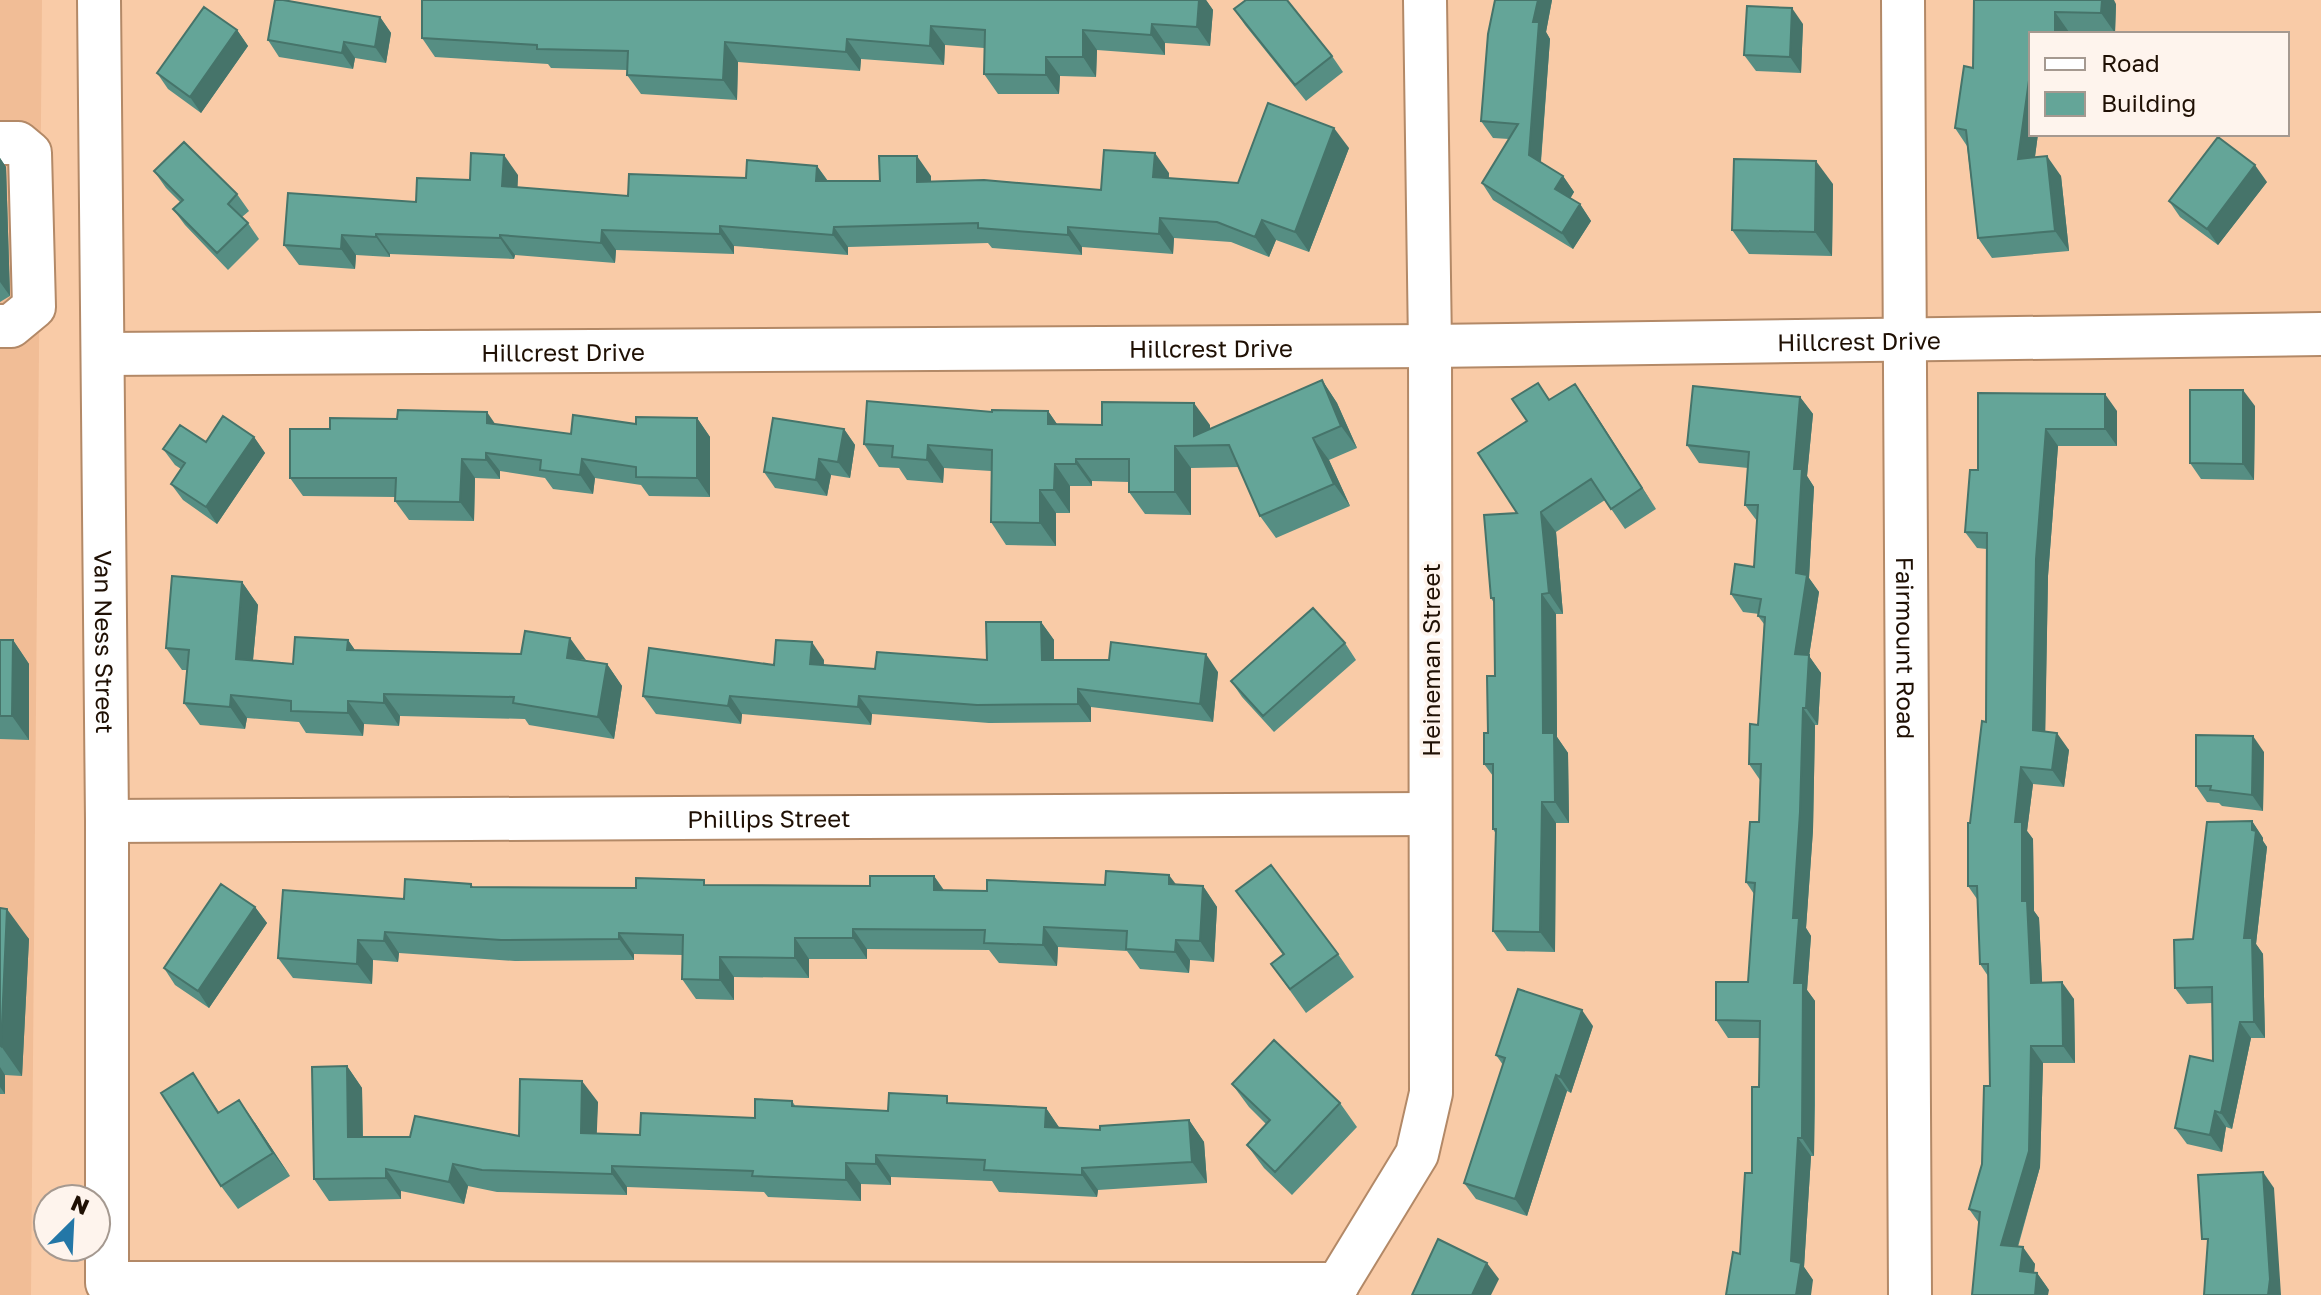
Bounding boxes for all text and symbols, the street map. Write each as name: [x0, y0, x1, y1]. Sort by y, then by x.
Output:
legend: [2029, 32, 2289, 136]
text: Road: [2101, 48, 2160, 77]
text: Building: [2101, 88, 2196, 117]
street label: Hillcrest Drive: [1777, 325, 1941, 356]
street label: Hillcrest Drive: [1129, 332, 1293, 362]
street label: Hillcrest Drive: [481, 336, 645, 366]
street label: Van Ness Street: [90, 550, 121, 734]
street label: Fairmount Road: [1892, 557, 1921, 739]
street label: Heineman Street: [1416, 563, 1445, 757]
street label: Phillips Street: [687, 803, 851, 832]
north arrow: [32, 1183, 112, 1263]
text: N: [67, 1189, 93, 1220]

